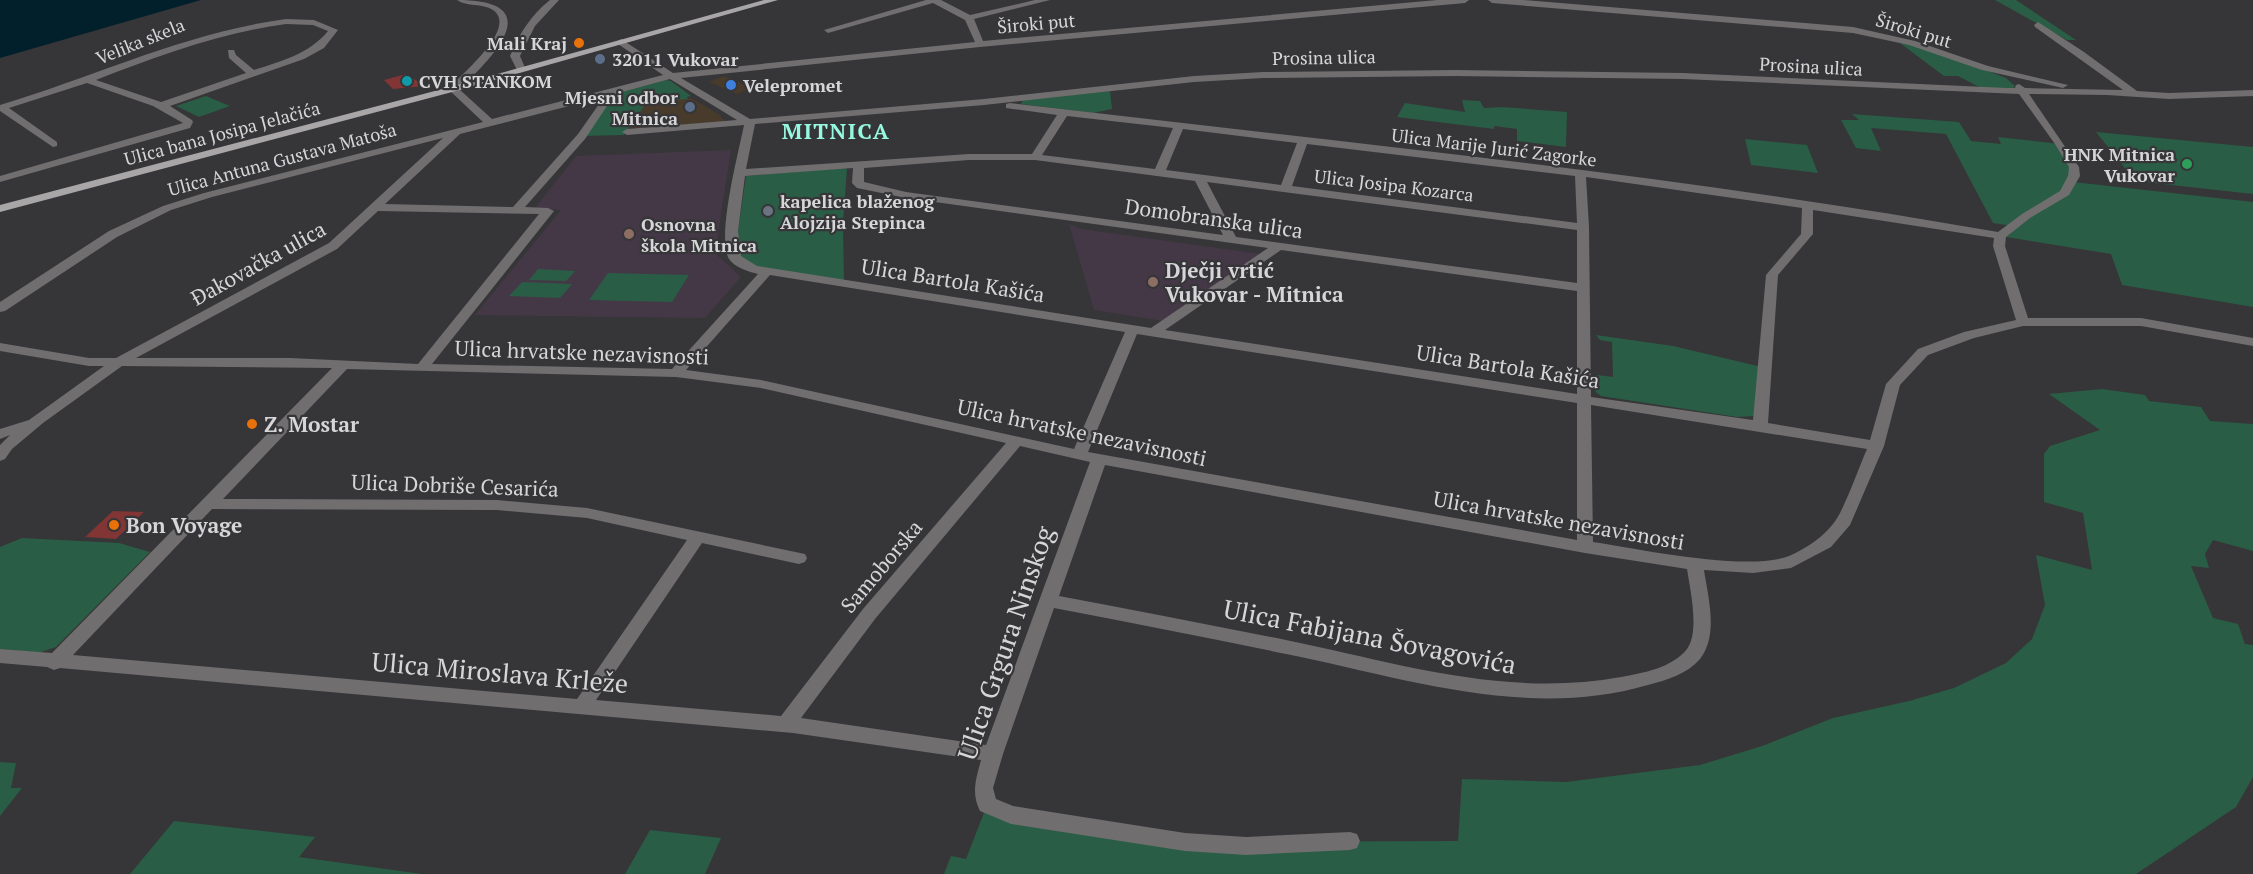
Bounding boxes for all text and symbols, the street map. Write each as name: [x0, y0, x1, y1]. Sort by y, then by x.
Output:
street label: Široki put: [1873, 7, 1955, 53]
street label: Široki put: [996, 8, 1076, 38]
street label: Velika skela: [92, 12, 188, 70]
place label: Mali Kraj: [487, 31, 567, 55]
marker: Mali Kraj: [572, 36, 586, 50]
street label: Prosina ulica: [1272, 44, 1376, 70]
place label: 32011 Vukovar: [612, 47, 739, 71]
street label: Prosina ulica: [1759, 51, 1863, 81]
marker: 32011 Vukovar: [593, 52, 607, 66]
place label: CVH STANKOM: [419, 69, 552, 93]
place label: Velepromet: [743, 73, 843, 97]
marker: CVH STANKOM: [400, 74, 414, 88]
marker: Velepromet: [724, 78, 738, 92]
place label: Mjesni odbor Mitnica: [565, 85, 678, 130]
street label: Ulica bana Josipa Jelačića: [121, 95, 323, 171]
marker: Mjesni odbor Mitnica: [683, 100, 697, 114]
district label: MITNICA: [782, 116, 890, 145]
street label: Ulica Antuna Gustava Matoša: [165, 117, 399, 201]
street label: Ulica Marije Jurić Zagorke: [1390, 123, 1598, 171]
place label: HNK Mitnica Vukovar: [2064, 142, 2175, 187]
marker: HNK Mitnica Vukovar: [2180, 157, 2194, 171]
street label: Ulica Josipa Kozarca: [1313, 163, 1475, 207]
place label: kapelica blaženog Alojzija Stepinca: [780, 189, 935, 234]
street label: Domobranska ulica: [1123, 192, 1305, 244]
marker: kapelica blaženog Alojzija Stepinca: [761, 204, 775, 218]
place label: Osnovna škola Mitnica: [641, 212, 757, 257]
street label: Đakovačka ulica: [186, 214, 331, 312]
marker: Osnovna škola Mitnica: [622, 227, 636, 241]
street label: Ulica Bartola Kašića: [859, 252, 1047, 308]
place label: Dječji vrtić Vukovar - Mitnica: [1165, 256, 1344, 308]
marker: Dječji vrtić Vukovar - Mitnica: [1146, 275, 1160, 289]
street label: Ulica hrvatske nezavisnosti: [454, 334, 710, 370]
street label: Ulica Bartola Kašića: [1414, 338, 1602, 394]
street label: Ulica hrvatske nezavisnosti: [955, 392, 1209, 472]
place label: Z. Mostar: [264, 410, 359, 438]
marker: Z. Mostar: [245, 417, 259, 431]
street label: Ulica Dobriše Cesarića: [351, 467, 560, 503]
street label: Ulica hrvatske nezavisnosti: [1431, 484, 1687, 556]
place label: Bon Voyage: [126, 511, 242, 539]
street label: Samoborska: [834, 513, 928, 618]
marker: Bon Voyage: [107, 518, 121, 532]
street label: Ulica Grgura Ninskog: [949, 521, 1061, 765]
street label: Ulica Fabijana Šovagovića: [1221, 591, 1519, 681]
street label: Ulica Miroslava Krleže: [370, 644, 630, 700]

